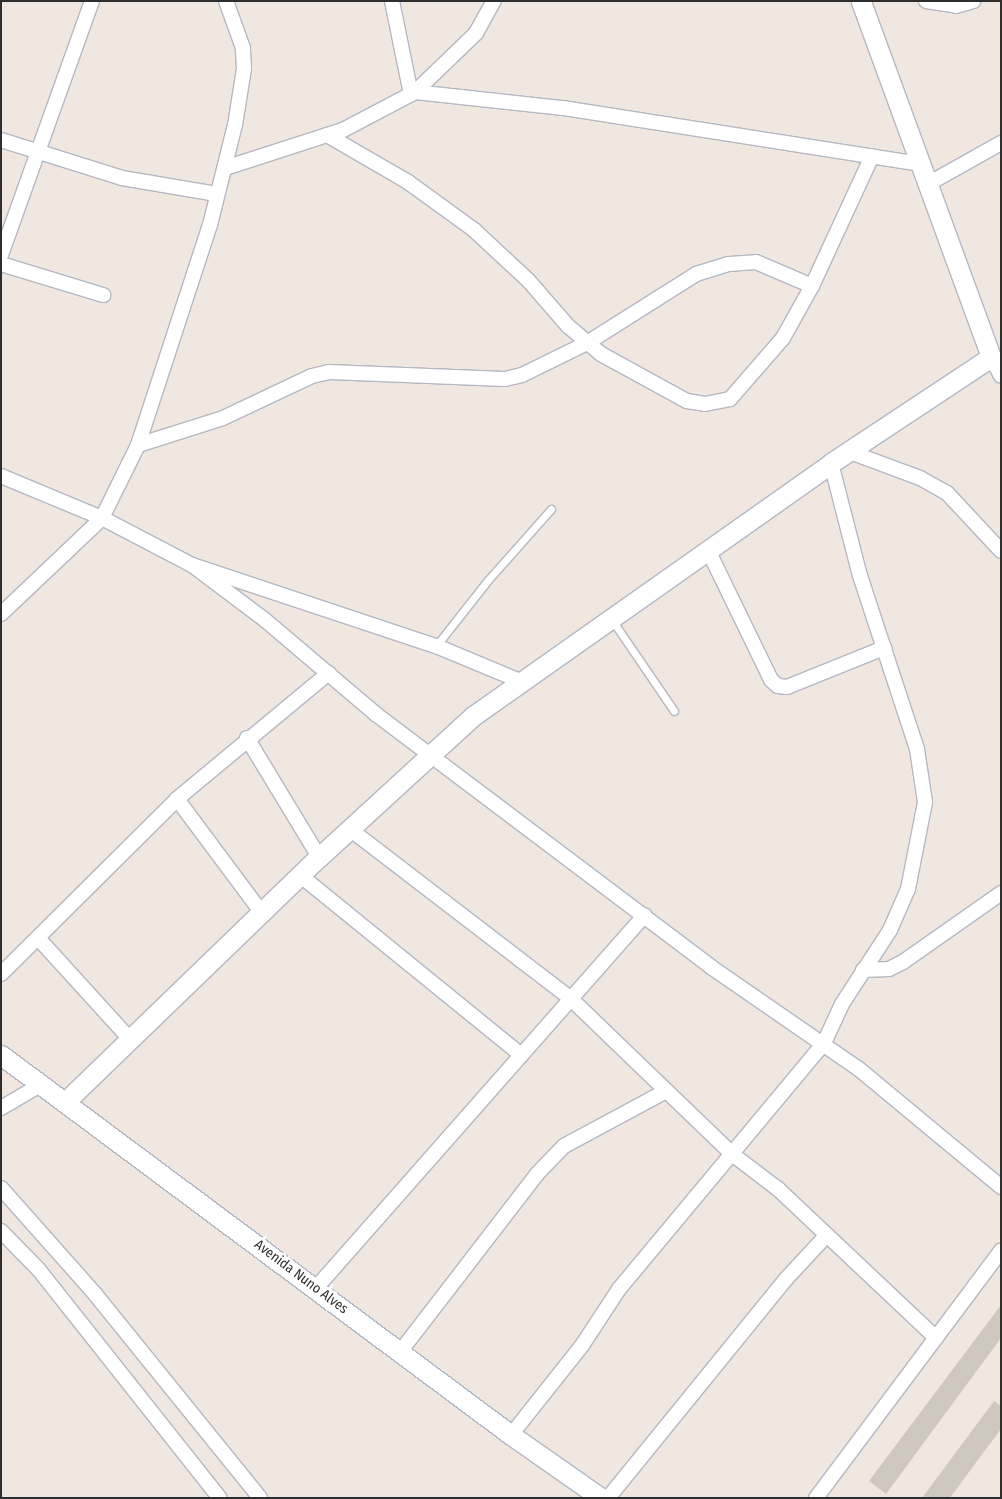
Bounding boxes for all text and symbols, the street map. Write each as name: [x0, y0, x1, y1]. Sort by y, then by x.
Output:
street label: Avenida Nuno Alves: [251, 1236, 351, 1318]

